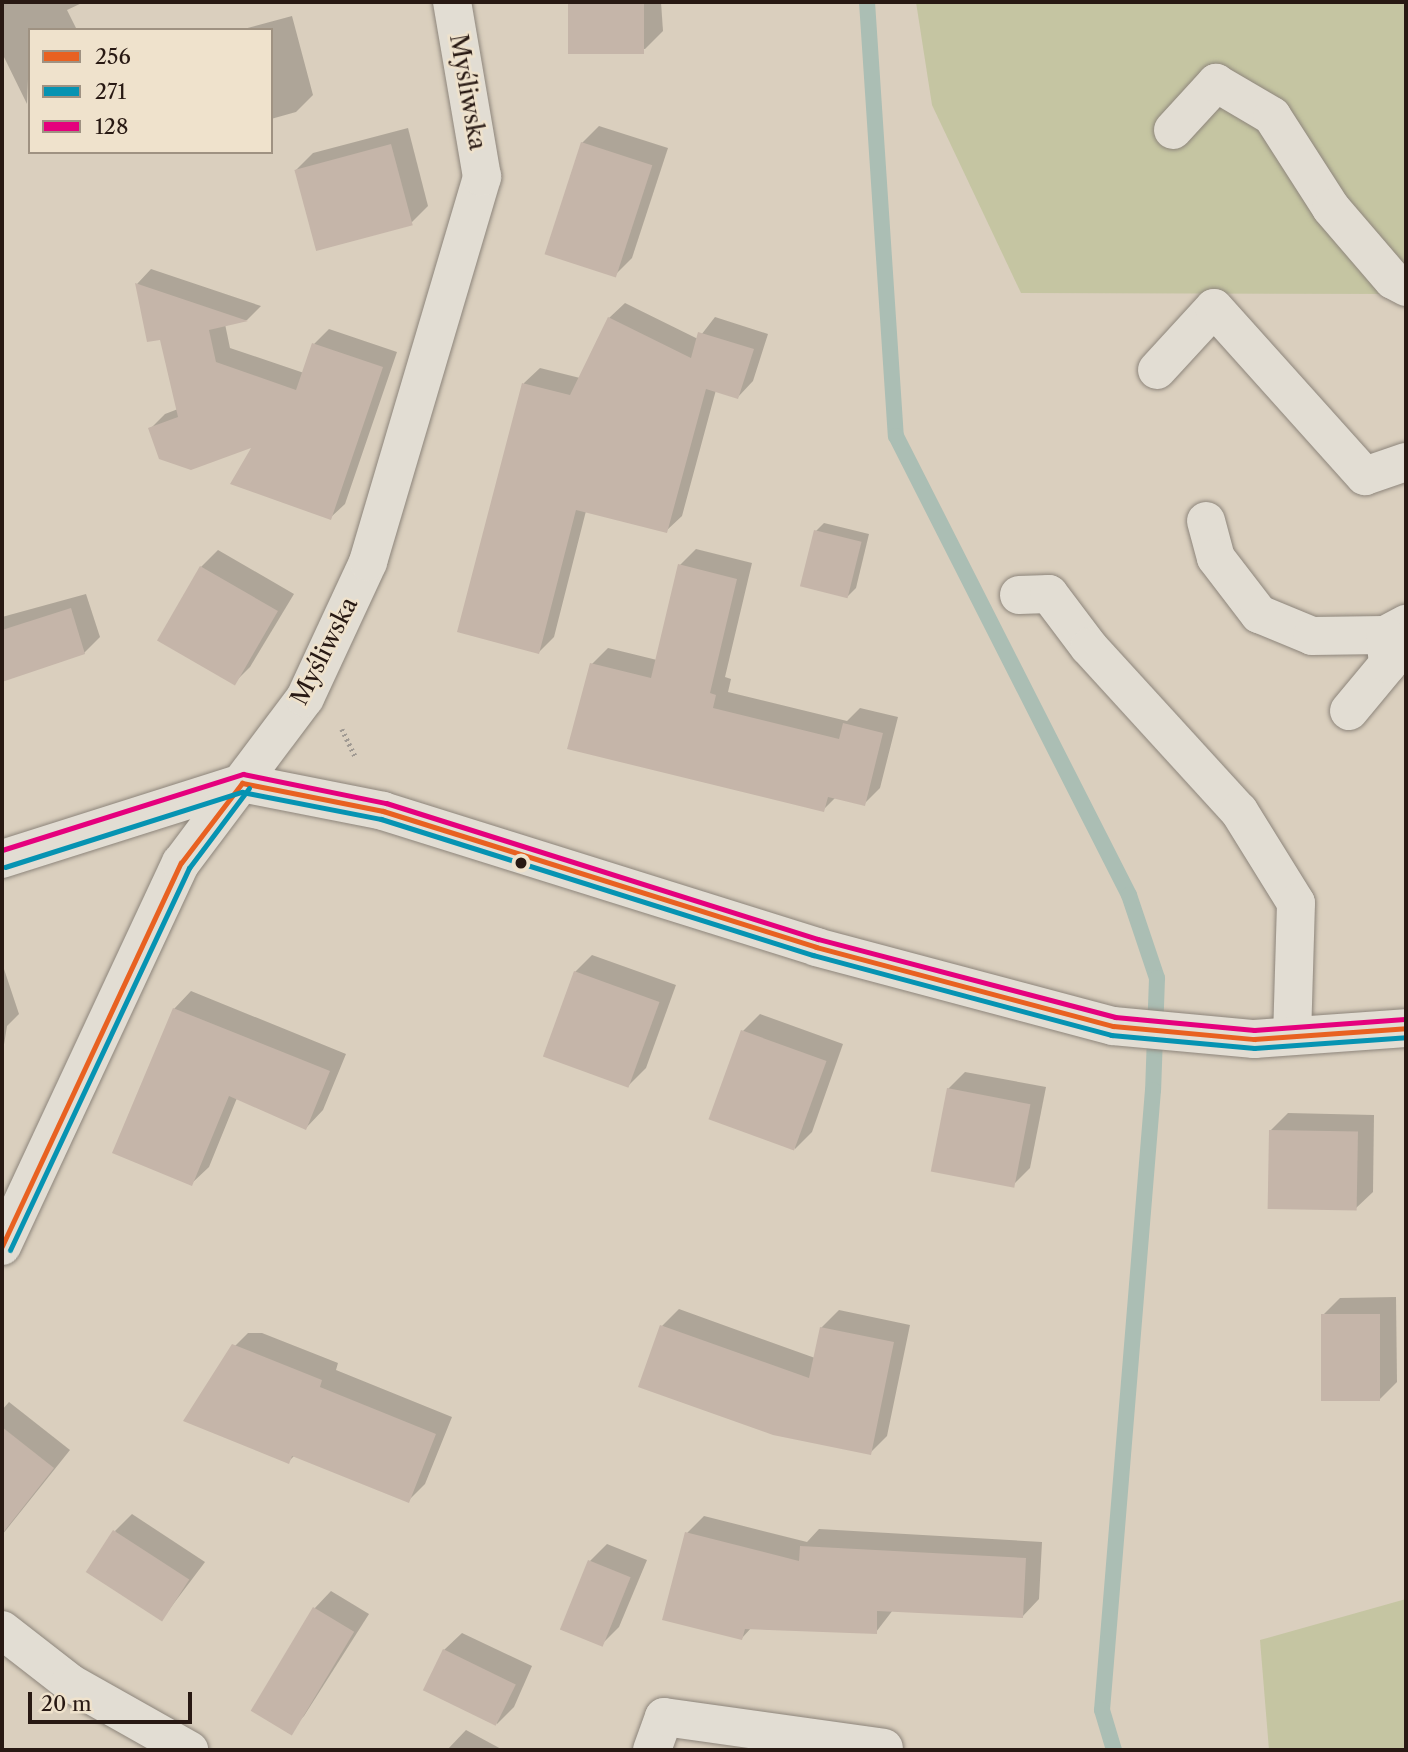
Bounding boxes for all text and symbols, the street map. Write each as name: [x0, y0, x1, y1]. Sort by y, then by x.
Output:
legend: [28, 28, 273, 154]
street label: Myśliwska: [444, 32, 492, 152]
text: 256: [95, 44, 131, 69]
text: 271: [95, 79, 126, 104]
text: 128: [95, 114, 128, 139]
street label: Myśliwska: [285, 592, 363, 710]
unlabelled marker: [514, 856, 528, 870]
scale bar: [32, 1678, 196, 1722]
text: 20 m: [41, 1691, 92, 1716]

